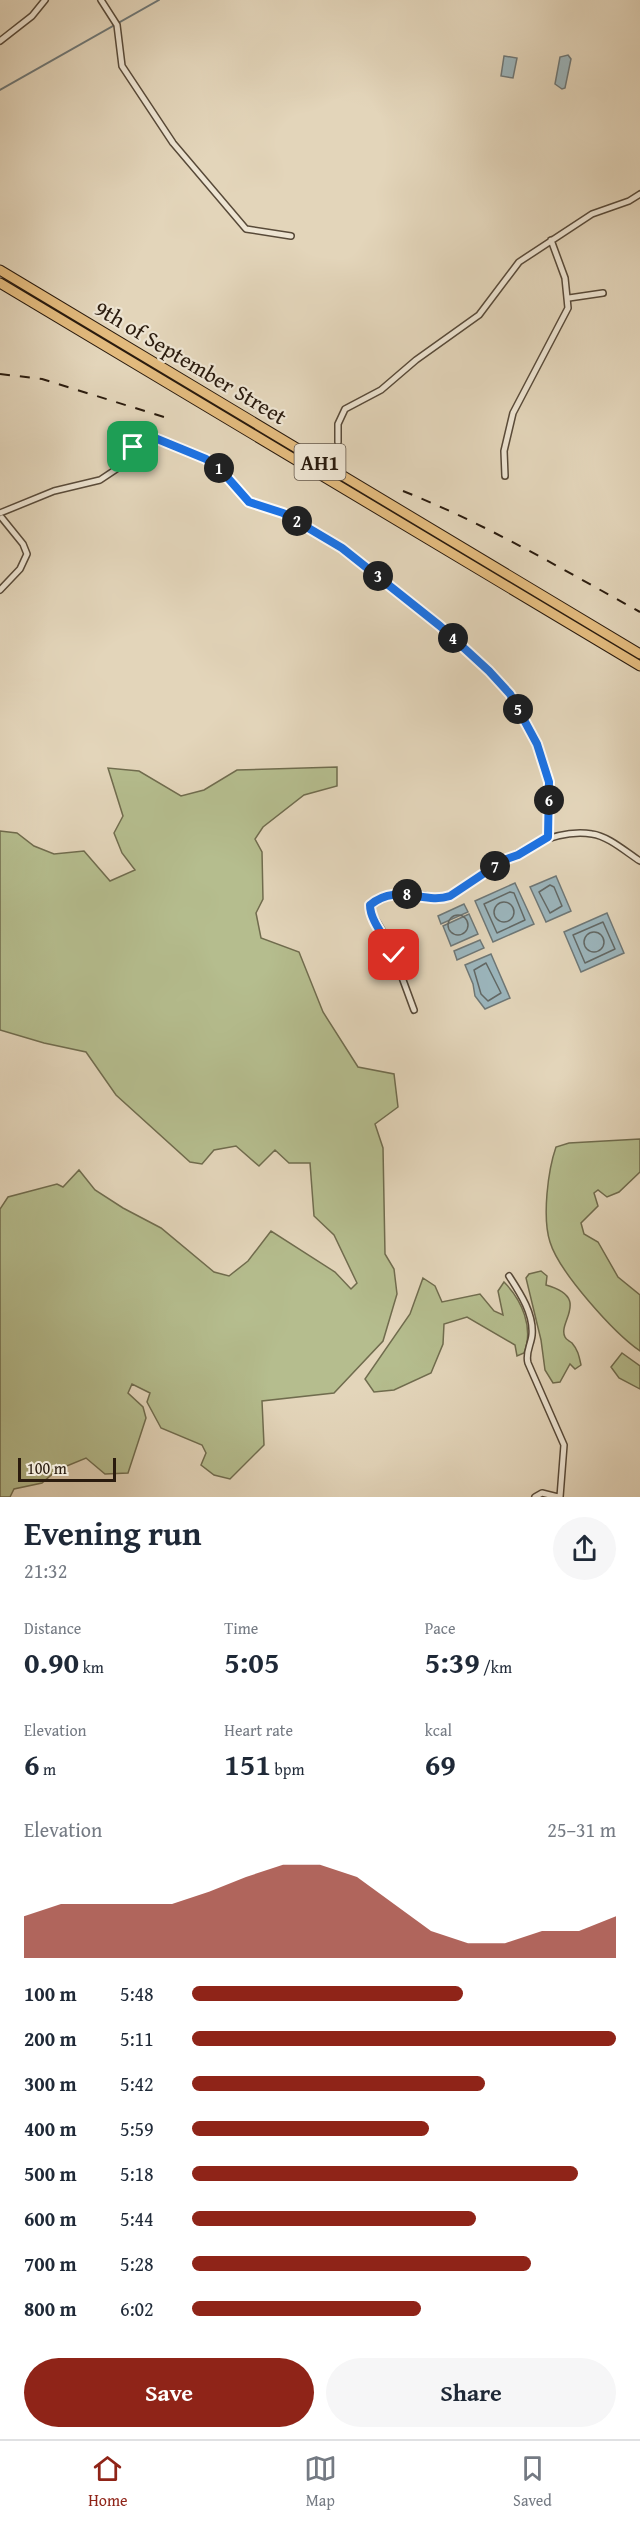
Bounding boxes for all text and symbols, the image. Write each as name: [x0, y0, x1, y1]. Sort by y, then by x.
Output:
street label: 9th of September Street: [89, 292, 293, 432]
pin: [107, 421, 158, 472]
icon: arrive: [116, 430, 149, 463]
road number: AH1: [294, 444, 346, 480]
pin: 1: [204, 453, 234, 483]
text: 1: [215, 456, 223, 480]
pin: 2: [282, 506, 312, 536]
text: 2: [293, 509, 301, 533]
pin: 3: [363, 561, 393, 591]
text: 3: [374, 564, 382, 588]
pin: 4: [438, 623, 468, 653]
text: 4: [449, 626, 457, 650]
pin: 5: [503, 694, 533, 724]
text: 5: [514, 697, 522, 721]
pin: 6: [534, 785, 564, 815]
text: 6: [545, 788, 553, 812]
pin: 7: [480, 851, 510, 881]
text: 7: [491, 854, 499, 878]
pin: 8: [392, 879, 422, 909]
text: 8: [403, 882, 411, 906]
pin: [368, 929, 419, 980]
icon: check: [377, 938, 410, 971]
scale bar: [18, 1455, 116, 1482]
text: 100 m: [27, 1456, 67, 1480]
text: Evening run: [24, 1509, 201, 1557]
button: share: [553, 1517, 616, 1580]
text: 21:32: [24, 1556, 67, 1585]
text: Distance: [24, 1616, 81, 1640]
text: Time: [224, 1616, 258, 1640]
text: Pace: [425, 1616, 455, 1640]
text: 0.90: [24, 1640, 79, 1684]
text: 5:05: [224, 1640, 279, 1684]
text: 5:39: [425, 1640, 480, 1684]
text: km: [79, 1655, 104, 1679]
text: /km: [480, 1655, 512, 1679]
text: Elevation: [24, 1718, 87, 1742]
text: Heart rate: [224, 1718, 293, 1742]
text: kcal: [425, 1718, 452, 1742]
text: 6: [24, 1742, 40, 1786]
text: 151: [224, 1742, 271, 1786]
text: 69: [425, 1742, 456, 1786]
text: m: [40, 1757, 56, 1781]
text: bpm: [271, 1757, 304, 1781]
text: Elevation: [24, 1815, 102, 1844]
text: 25–31 m: [547, 1815, 616, 1844]
text: 100 m: [24, 1979, 77, 2008]
text: 5:48: [120, 1979, 154, 2008]
text: 200 m: [24, 2024, 77, 2053]
text: 5:11: [120, 2024, 154, 2053]
text: 300 m: [24, 2069, 77, 2098]
text: 5:42: [120, 2069, 154, 2098]
text: 400 m: [24, 2114, 77, 2143]
text: 5:59: [120, 2114, 154, 2143]
text: 500 m: [24, 2159, 77, 2188]
text: 5:18: [120, 2159, 154, 2188]
text: 600 m: [24, 2204, 77, 2233]
text: 5:44: [120, 2204, 154, 2233]
text: 700 m: [24, 2249, 77, 2278]
text: 5:28: [120, 2249, 154, 2278]
text: 800 m: [24, 2294, 77, 2323]
text: 6:02: [120, 2294, 154, 2323]
button: Save: [24, 2358, 314, 2427]
button: Share: [326, 2358, 616, 2427]
tab: Home: [88, 2452, 128, 2512]
tab: Map: [304, 2452, 337, 2512]
tab: Saved: [513, 2452, 552, 2512]

